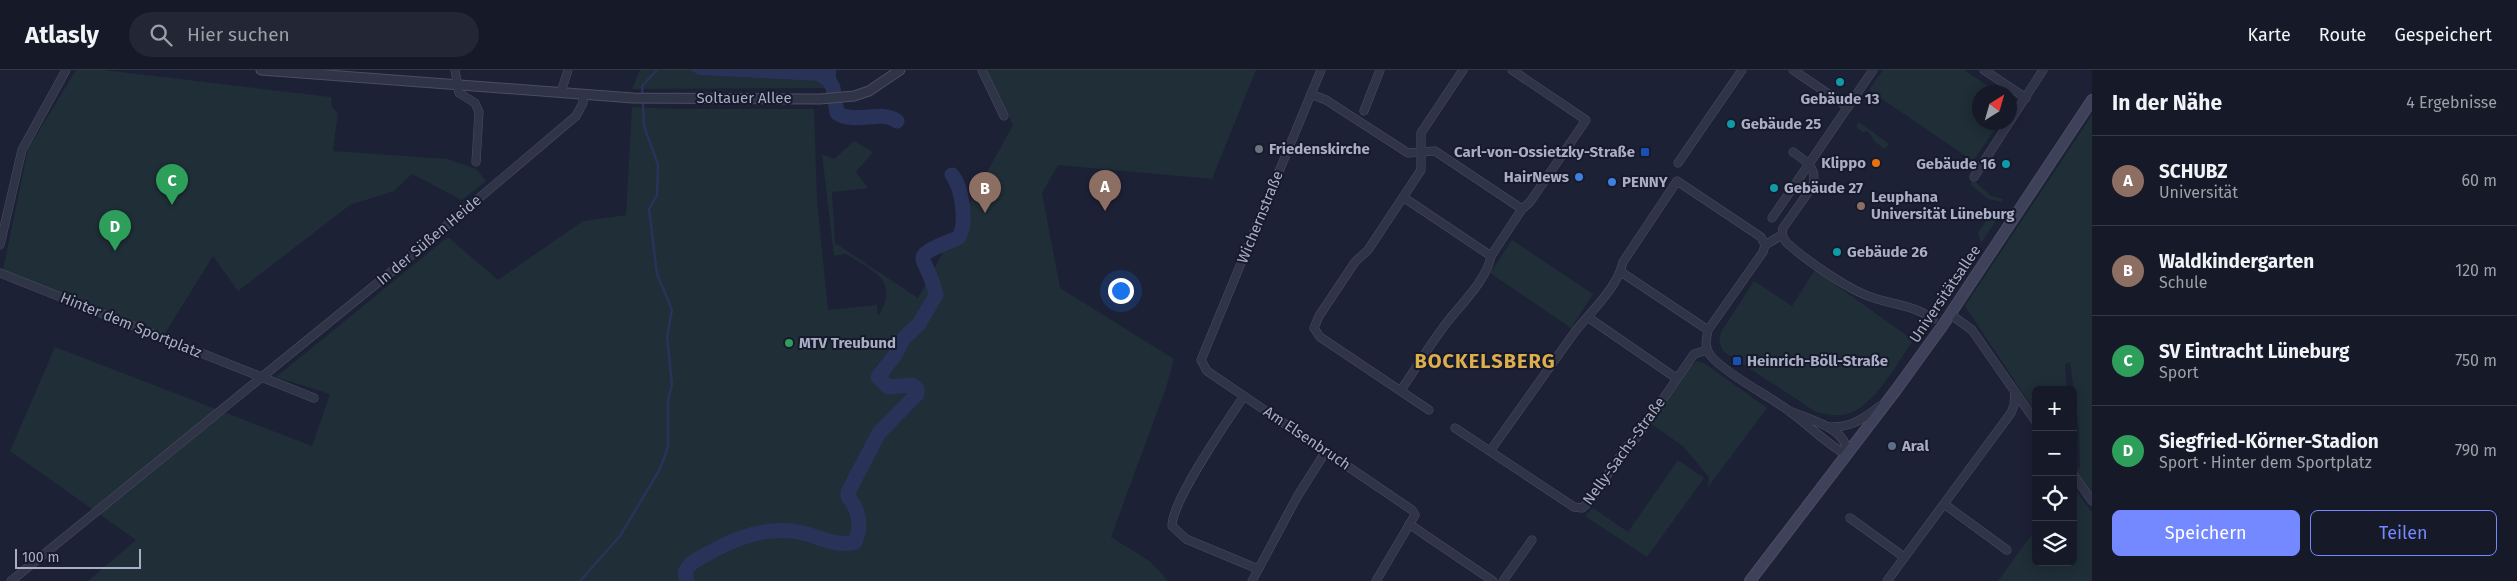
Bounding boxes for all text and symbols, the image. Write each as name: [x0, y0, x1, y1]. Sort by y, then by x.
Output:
search box: [129, 12, 479, 57]
text: Atlasly: [25, 21, 99, 49]
icon: search: [147, 21, 175, 49]
text: Hier suchen: [187, 23, 290, 46]
text: Karte: [2248, 24, 2291, 46]
text: Route: [2319, 24, 2366, 46]
text: Gespeichert: [2394, 24, 2492, 46]
marker: Gebäude 13: [1834, 76, 1846, 88]
north arrow: [1972, 85, 2017, 130]
street label: Soltauer Allee: [696, 89, 792, 107]
place label: Gebäude 13: [1800, 90, 1880, 108]
text: In der Nähe: [2112, 90, 2222, 116]
text: 4 Ergebnisse: [2406, 93, 2497, 112]
place label: Gebäude 25: [1741, 115, 1821, 133]
marker: Gebäude 25: [1725, 118, 1737, 130]
place label: Friedenskirche: [1269, 140, 1370, 158]
marker: Friedenskirche: [1253, 143, 1265, 155]
place label: Carl-von-Ossietzky-Straße: [1454, 143, 1635, 161]
marker: Carl-von-Ossietzky-Straße: [1639, 146, 1651, 158]
place label: Klippo: [1821, 154, 1866, 172]
place label: Gebäude 16: [1916, 155, 1997, 173]
marker: Klippo: [1870, 157, 1882, 169]
marker: Gebäude 16: [2000, 158, 2012, 170]
text: SCHUBZ: [2159, 160, 2228, 183]
pin: C: [156, 164, 188, 205]
street label: Wichernstraße: [1233, 168, 1287, 266]
place label: HairNews: [1504, 168, 1569, 186]
pin: A: [1089, 170, 1121, 211]
marker: HairNews: [1573, 171, 1585, 183]
text: A: [2123, 171, 2133, 190]
text: 60 m: [2462, 171, 2497, 190]
pin: B: [969, 172, 1001, 213]
place label: PENNY: [1622, 173, 1669, 191]
marker: PENNY: [1606, 176, 1618, 188]
place label: Gebäude 27: [1784, 179, 1863, 197]
marker: Gebäude 27: [1768, 182, 1780, 194]
text: Universität: [2159, 183, 2238, 202]
place label: Leuphana Universität Lüneburg: [1871, 188, 2015, 223]
street label: In der Süßen Heide: [373, 191, 485, 289]
marker: Leuphana Universität Lüneburg: [1855, 200, 1867, 212]
pin: D: [99, 210, 131, 251]
street label: Universitätsallee: [1906, 242, 1984, 346]
place label: Gebäude 26: [1847, 243, 1928, 261]
marker: Gebäude 26: [1831, 246, 1843, 258]
text: Waldkindergarten: [2159, 250, 2314, 273]
text: B: [2123, 261, 2133, 280]
text: 120 m: [2455, 261, 2497, 280]
text: Schule: [2159, 273, 2207, 292]
your location: [1108, 278, 1134, 304]
street label: Hinter dem Sportplatz: [58, 288, 205, 362]
place label: MTV Treubund: [799, 334, 896, 352]
marker: MTV Treubund: [783, 337, 795, 349]
text: SV Eintracht Lüneburg: [2159, 340, 2350, 363]
district label: BOCKELSBERG: [1414, 349, 1556, 373]
text: C: [2123, 351, 2133, 370]
text: 750 m: [2455, 351, 2497, 370]
place label: Heinrich-Böll-Straße: [1747, 352, 1888, 370]
marker: Heinrich-Böll-Straße: [1731, 355, 1743, 367]
text: Sport: [2159, 363, 2199, 382]
map controls: [2032, 386, 2077, 566]
button: +: [2032, 386, 2077, 431]
street label: Nelly-Sachs-Straße: [1579, 394, 1669, 508]
street label: Am Elsenbruch: [1260, 402, 1354, 474]
text: Siegfried-Körner-Stadion: [2159, 430, 2379, 453]
button: −: [2032, 431, 2077, 476]
place label: Aral: [1901, 437, 1929, 455]
marker: Aral: [1886, 440, 1898, 452]
text: D: [2123, 441, 2133, 460]
text: 790 m: [2455, 441, 2497, 460]
text: Sport · Hinter dem Sportplatz: [2159, 453, 2372, 472]
button: locate: [2032, 476, 2077, 521]
button: Speichern: [2112, 510, 2300, 556]
button: Teilen: [2310, 510, 2497, 556]
button: layers: [2032, 521, 2077, 566]
scale bar: [15, 546, 141, 569]
text: 100 m: [22, 549, 59, 566]

